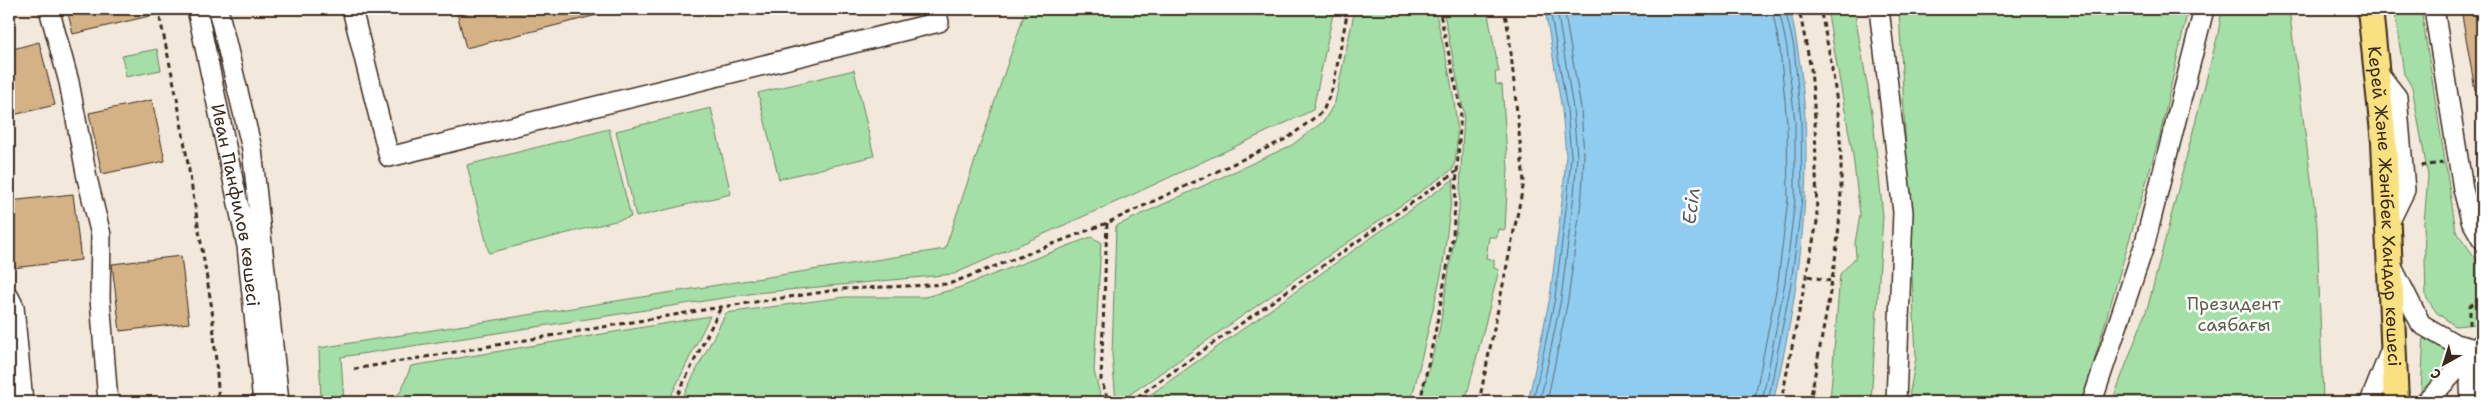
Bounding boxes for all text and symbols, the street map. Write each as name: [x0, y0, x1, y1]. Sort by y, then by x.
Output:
street label: Керей Және Жәнібек Хандар көшесі: [2362, 45, 2406, 367]
street label: Иван Панфилов көшесі: [205, 101, 265, 308]
water label: Есіл: [1676, 186, 1706, 226]
park label: Президент саябағы: [2187, 292, 2282, 337]
north arrow: [2418, 338, 2468, 388]
text: С: [2427, 364, 2445, 384]

